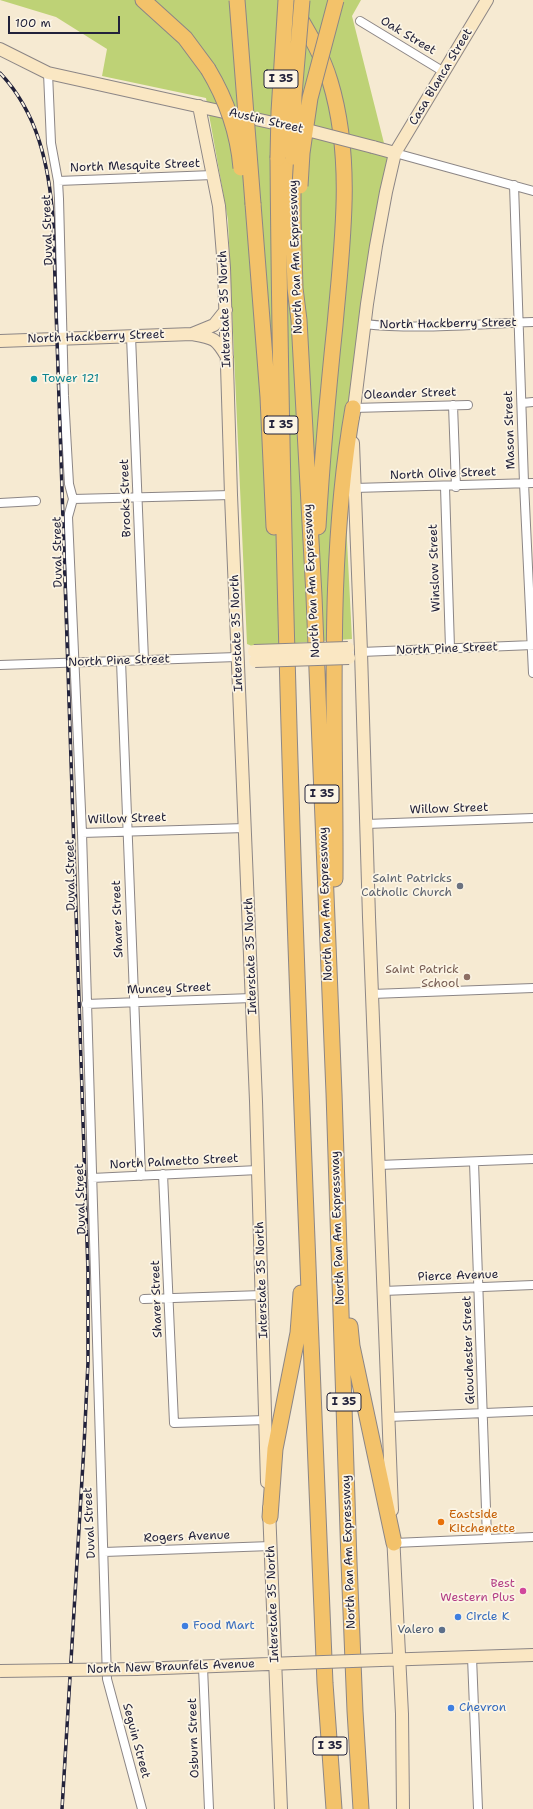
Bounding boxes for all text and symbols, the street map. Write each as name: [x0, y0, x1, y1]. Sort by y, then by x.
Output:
scale bar: [10, 8, 122, 34]
street label: Oak Street: [378, 14, 438, 58]
text: 100 m: [15, 15, 51, 31]
street label: Casa Blanca Street: [406, 26, 476, 128]
road number: I 35: [264, 70, 298, 88]
street label: Austin Street: [227, 105, 305, 137]
street label: North Mesquite Street: [70, 157, 200, 175]
street label: North Pan Am Expressway: [286, 180, 306, 334]
street label: Duval Street: [40, 194, 56, 266]
street label: Interstate 35 North: [216, 250, 234, 368]
street label: North Hackberry Street: [379, 316, 517, 332]
street label: North Hackberry Street: [27, 327, 165, 347]
place label: Tower 121: [42, 372, 99, 386]
marker: Tower 121: [29, 374, 39, 384]
street label: Oleander Street: [363, 385, 457, 403]
street label: Mason Street: [501, 390, 519, 470]
road number: I 35: [264, 416, 298, 434]
street label: Brooks Street: [117, 458, 135, 538]
street label: North Olive Street: [390, 465, 496, 483]
street label: North Pan Am Expressway: [301, 504, 323, 658]
street label: Duval Street: [50, 516, 66, 588]
street label: Winslow Street: [426, 524, 444, 612]
street label: Interstate 35 North: [228, 574, 246, 692]
street label: North Pine Street: [396, 640, 498, 658]
street label: North Pine Street: [68, 652, 170, 670]
road number: I 35: [305, 785, 339, 803]
street label: Willow Street: [409, 800, 489, 818]
street label: Willow Street: [87, 810, 167, 828]
street label: North Pan Am Expressway: [316, 827, 336, 981]
street label: Duval Street: [63, 839, 79, 911]
place label: Saint Patricks Catholic Church: [361, 872, 452, 900]
street label: Sharer Street: [109, 880, 127, 958]
marker: Saint Patricks Catholic Church: [455, 881, 465, 891]
street label: Interstate 35 North: [242, 897, 260, 1015]
place label: Saint Patrick School: [385, 963, 459, 991]
marker: Saint Patrick School: [462, 972, 472, 982]
street label: Muncey Street: [127, 980, 211, 998]
street label: North Palmetto Street: [109, 1151, 239, 1173]
street label: North Pan Am Expressway: [328, 1151, 348, 1305]
street label: Duval Street: [73, 1163, 89, 1235]
street label: Interstate 35 North: [253, 1221, 271, 1339]
street label: Sharer Street: [148, 1260, 166, 1338]
street label: Pierce Avenue: [417, 1267, 499, 1285]
street label: Glouchester Street: [460, 1295, 478, 1405]
road number: I 35: [327, 1393, 361, 1411]
street label: North Pan Am Expressway: [339, 1475, 359, 1629]
street label: Duval Street: [81, 1487, 99, 1559]
place label: Eastside Kitchenette: [449, 1508, 515, 1536]
marker: Eastside Kitchenette: [436, 1517, 446, 1527]
street label: Rogers Avenue: [143, 1528, 231, 1546]
street label: Interstate 35 North: [264, 1545, 282, 1663]
place label: Best Western Plus: [440, 1577, 515, 1605]
marker: Best Western Plus: [518, 1586, 528, 1596]
place label: Circle K: [466, 1610, 509, 1624]
marker: Circle K: [453, 1612, 463, 1622]
place label: Food Mart: [193, 1619, 255, 1633]
marker: Food Mart: [180, 1621, 190, 1631]
place label: Valero: [397, 1623, 434, 1637]
marker: Valero: [437, 1625, 447, 1635]
street label: North New Braunfels Avenue: [87, 1657, 255, 1677]
street label: Osburn Street: [185, 1698, 203, 1778]
place label: Chevron: [459, 1701, 506, 1715]
street label: Seguin Street: [119, 1702, 153, 1780]
marker: Chevron: [446, 1703, 456, 1713]
road number: I 35: [313, 1737, 347, 1755]

